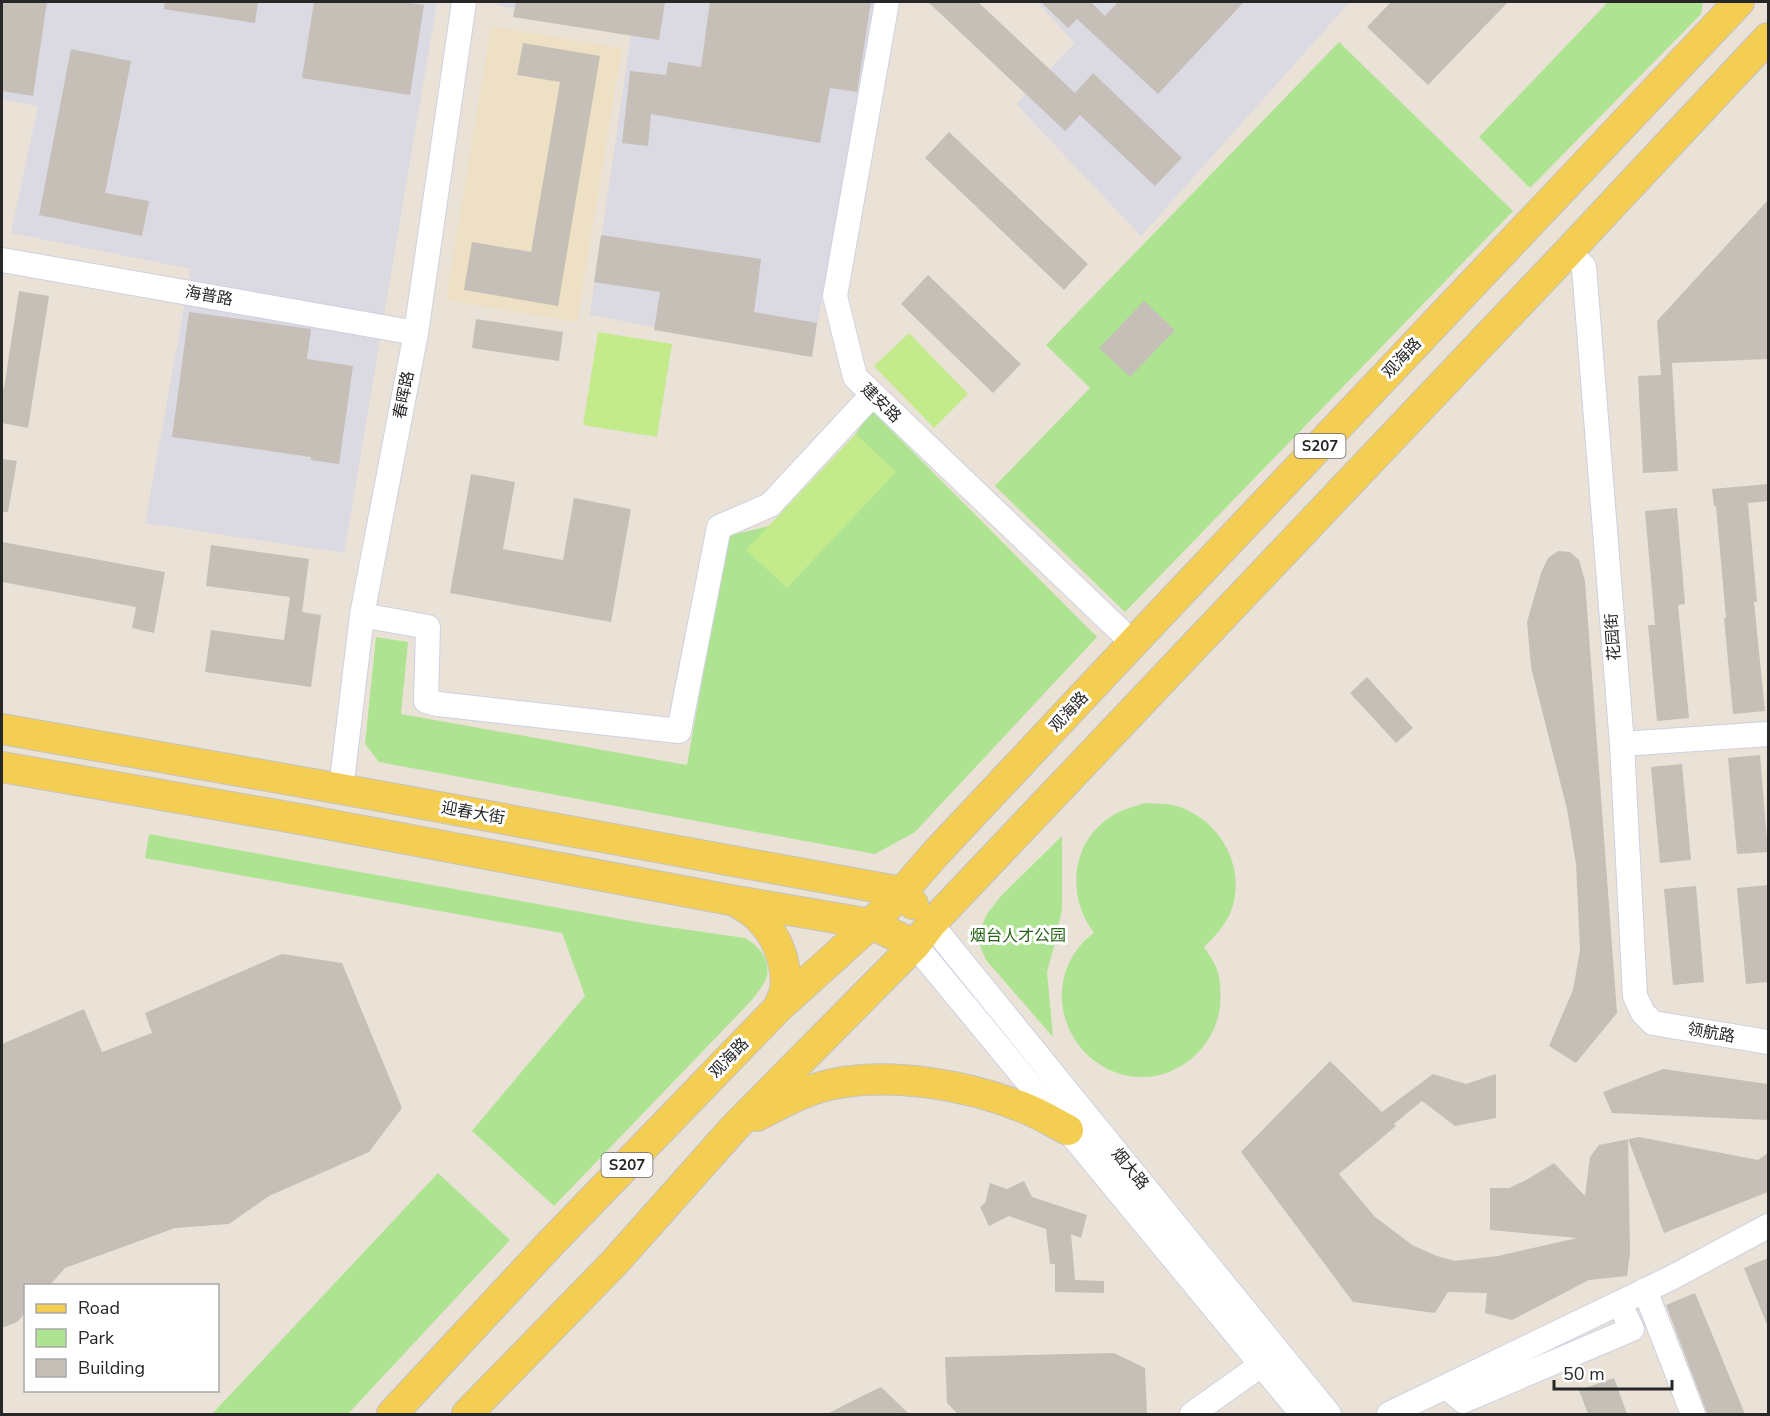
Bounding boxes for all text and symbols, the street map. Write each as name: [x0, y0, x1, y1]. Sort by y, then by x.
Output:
street label: 海普路: [183, 281, 235, 311]
street label: 观海路: [1378, 333, 1426, 383]
street label: 春晖路: [389, 369, 419, 421]
street label: 建安路: [856, 378, 906, 428]
road number: S207: [1294, 434, 1346, 458]
street label: 花园街: [1600, 612, 1626, 662]
street label: 观海路: [1045, 687, 1093, 737]
street label: 迎春大街: [440, 797, 506, 829]
park label: 烟台人才公园: [970, 925, 1066, 947]
street label: 领航路: [1685, 1018, 1737, 1048]
street label: 观海路: [704, 1033, 754, 1083]
street label: 烟大路: [1106, 1143, 1154, 1195]
road number: S207: [602, 1153, 652, 1177]
legend: [24, 1284, 219, 1392]
text: Road: [78, 1296, 120, 1320]
text: Park: [78, 1326, 115, 1350]
scale bar: [1554, 1353, 1672, 1391]
text: Building: [78, 1356, 145, 1380]
text: 50 m: [1563, 1362, 1605, 1386]

